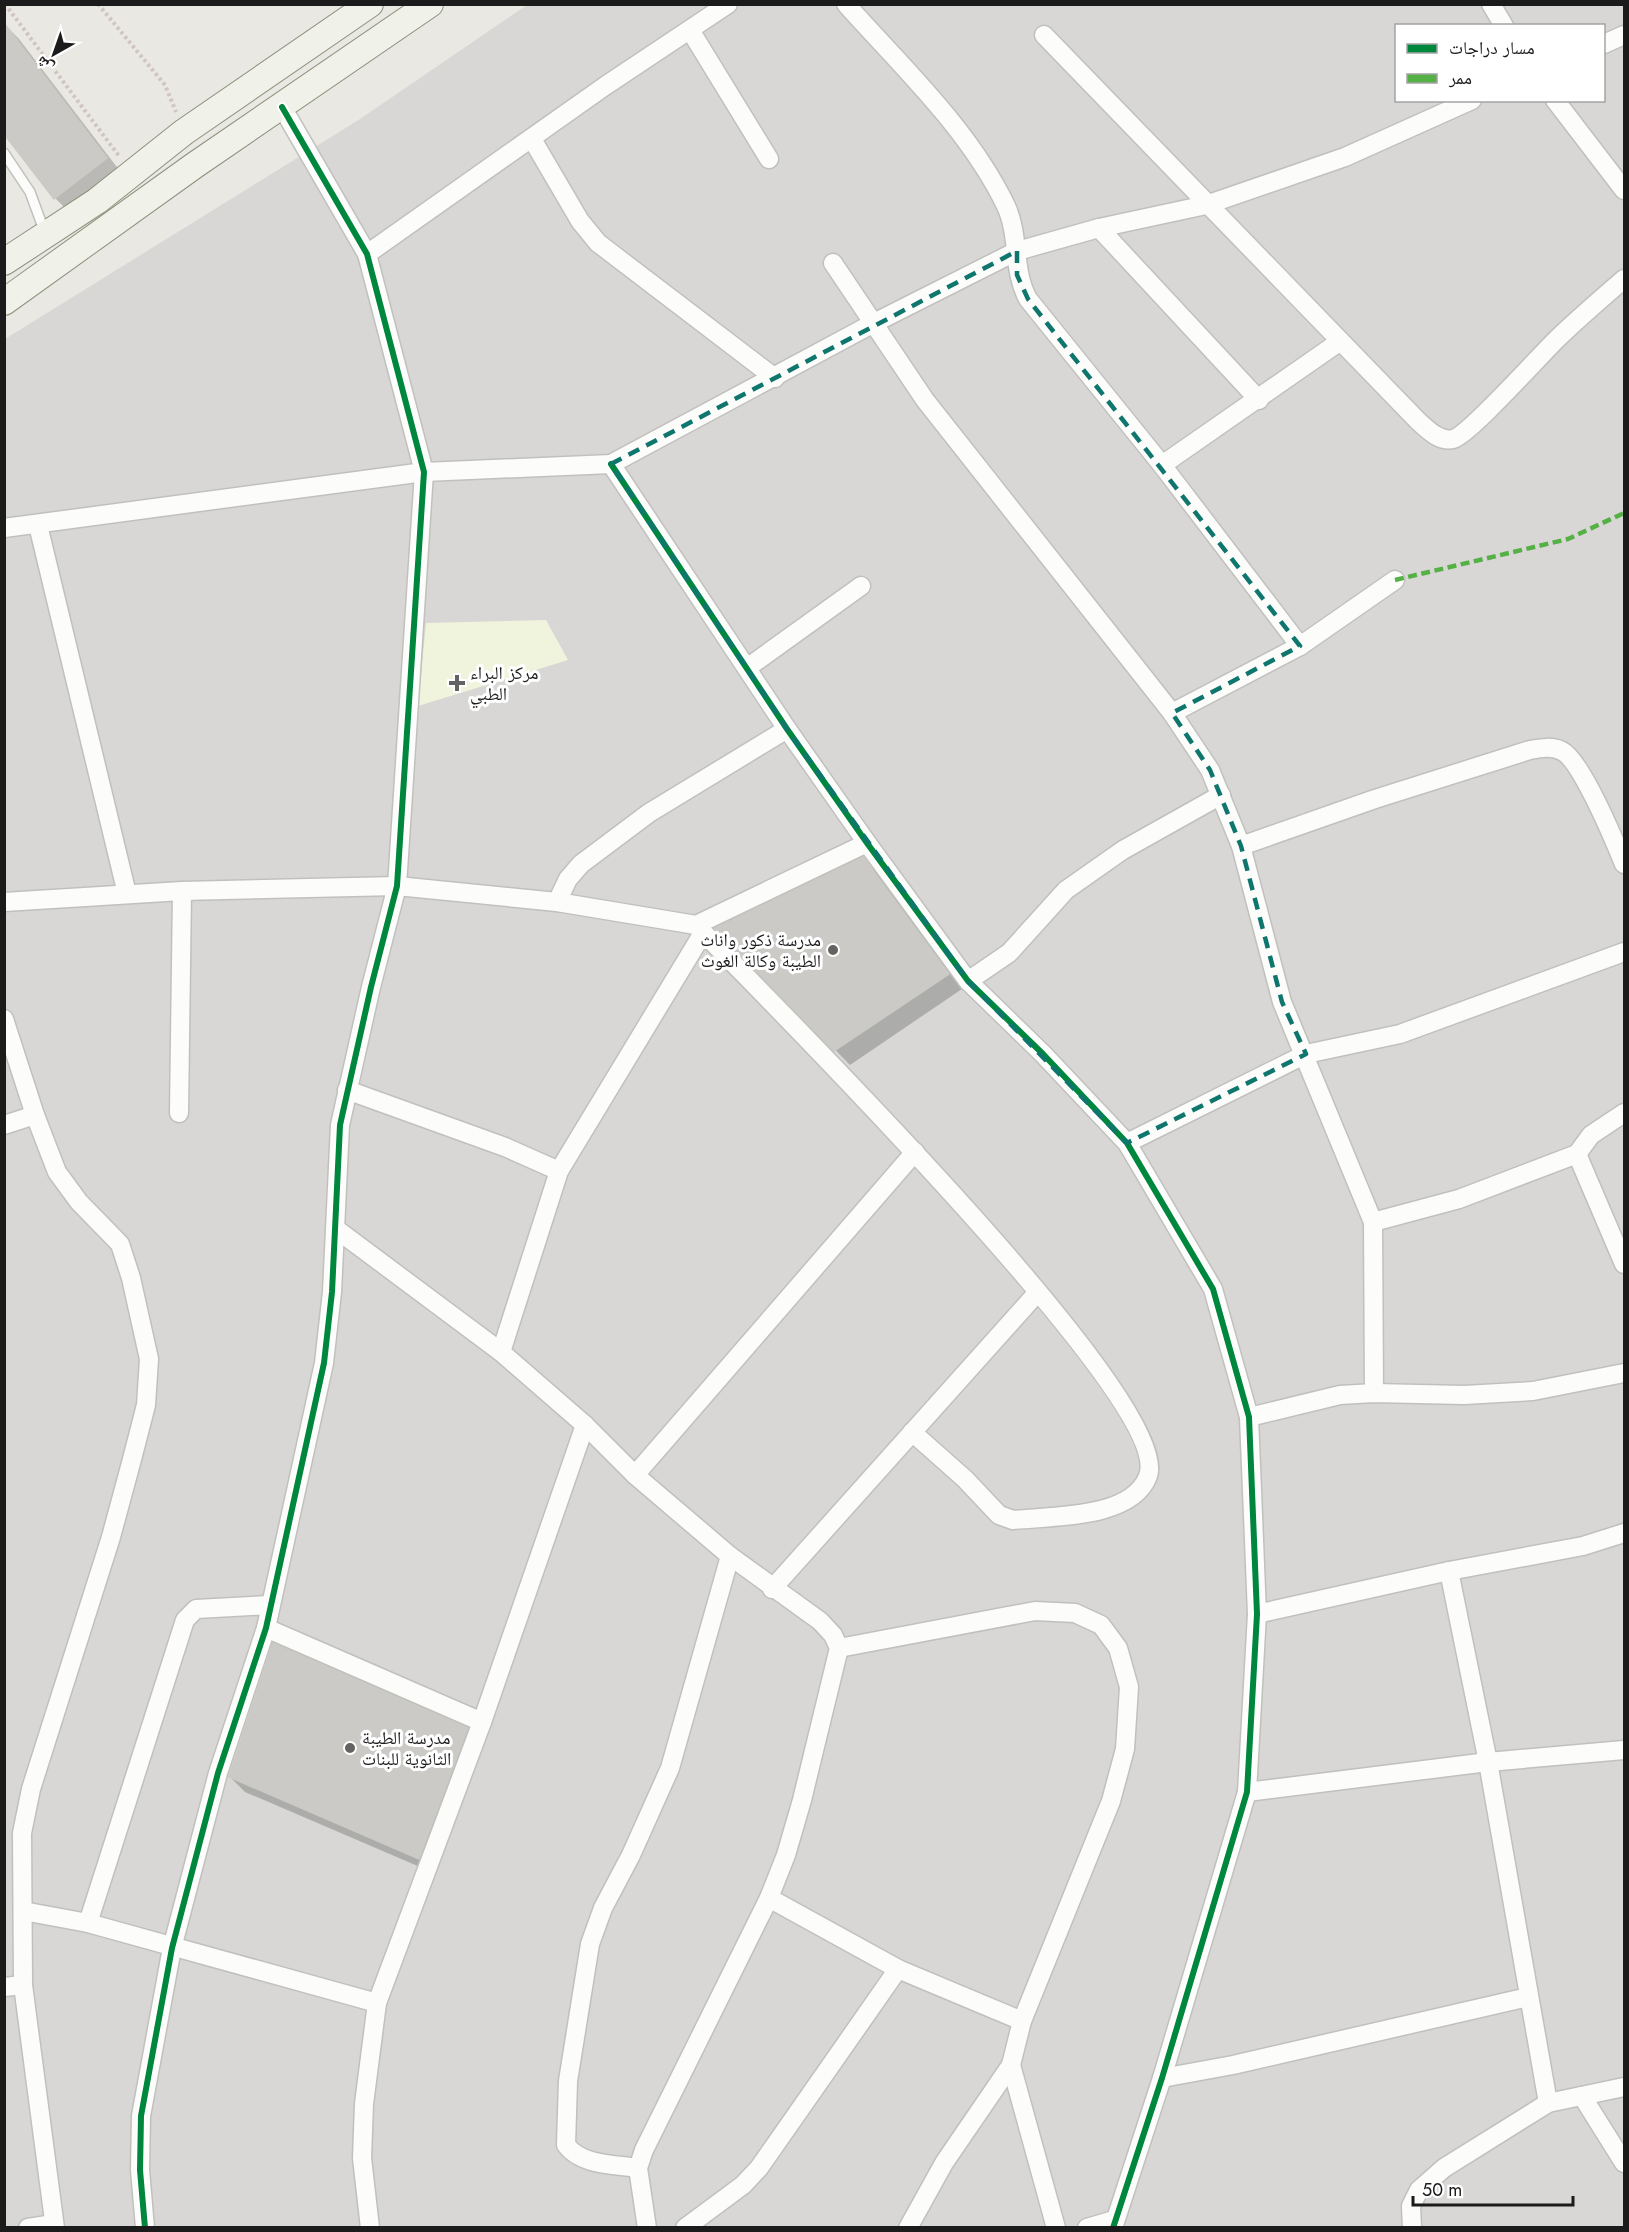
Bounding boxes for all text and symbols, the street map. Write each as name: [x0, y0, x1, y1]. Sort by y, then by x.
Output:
north arrow: [24, 24, 84, 84]
legend: [1395, 24, 1605, 102]
text: مسار دراجات: [1449, 35, 1535, 61]
text: ش: [31, 51, 59, 79]
text: ممر: [1448, 65, 1472, 91]
place label: مركز البراء الطبي: [470, 660, 538, 709]
marker: مركز البراء الطبي: [448, 674, 466, 692]
place label: مدرسة ذكور واناث الطيبة وكالة الغوث: [700, 927, 821, 974]
marker: مدرسة ذكور واناث الطيبة وكالة الغوث: [826, 943, 840, 957]
place label: مدرسة الطيبة الثانوية للبنات: [362, 1725, 451, 1772]
marker: مدرسة الطيبة الثانوية للبنات: [343, 1741, 357, 1755]
scale bar: [1413, 2169, 1574, 2207]
text: 50 m: [1422, 2177, 1462, 2203]

